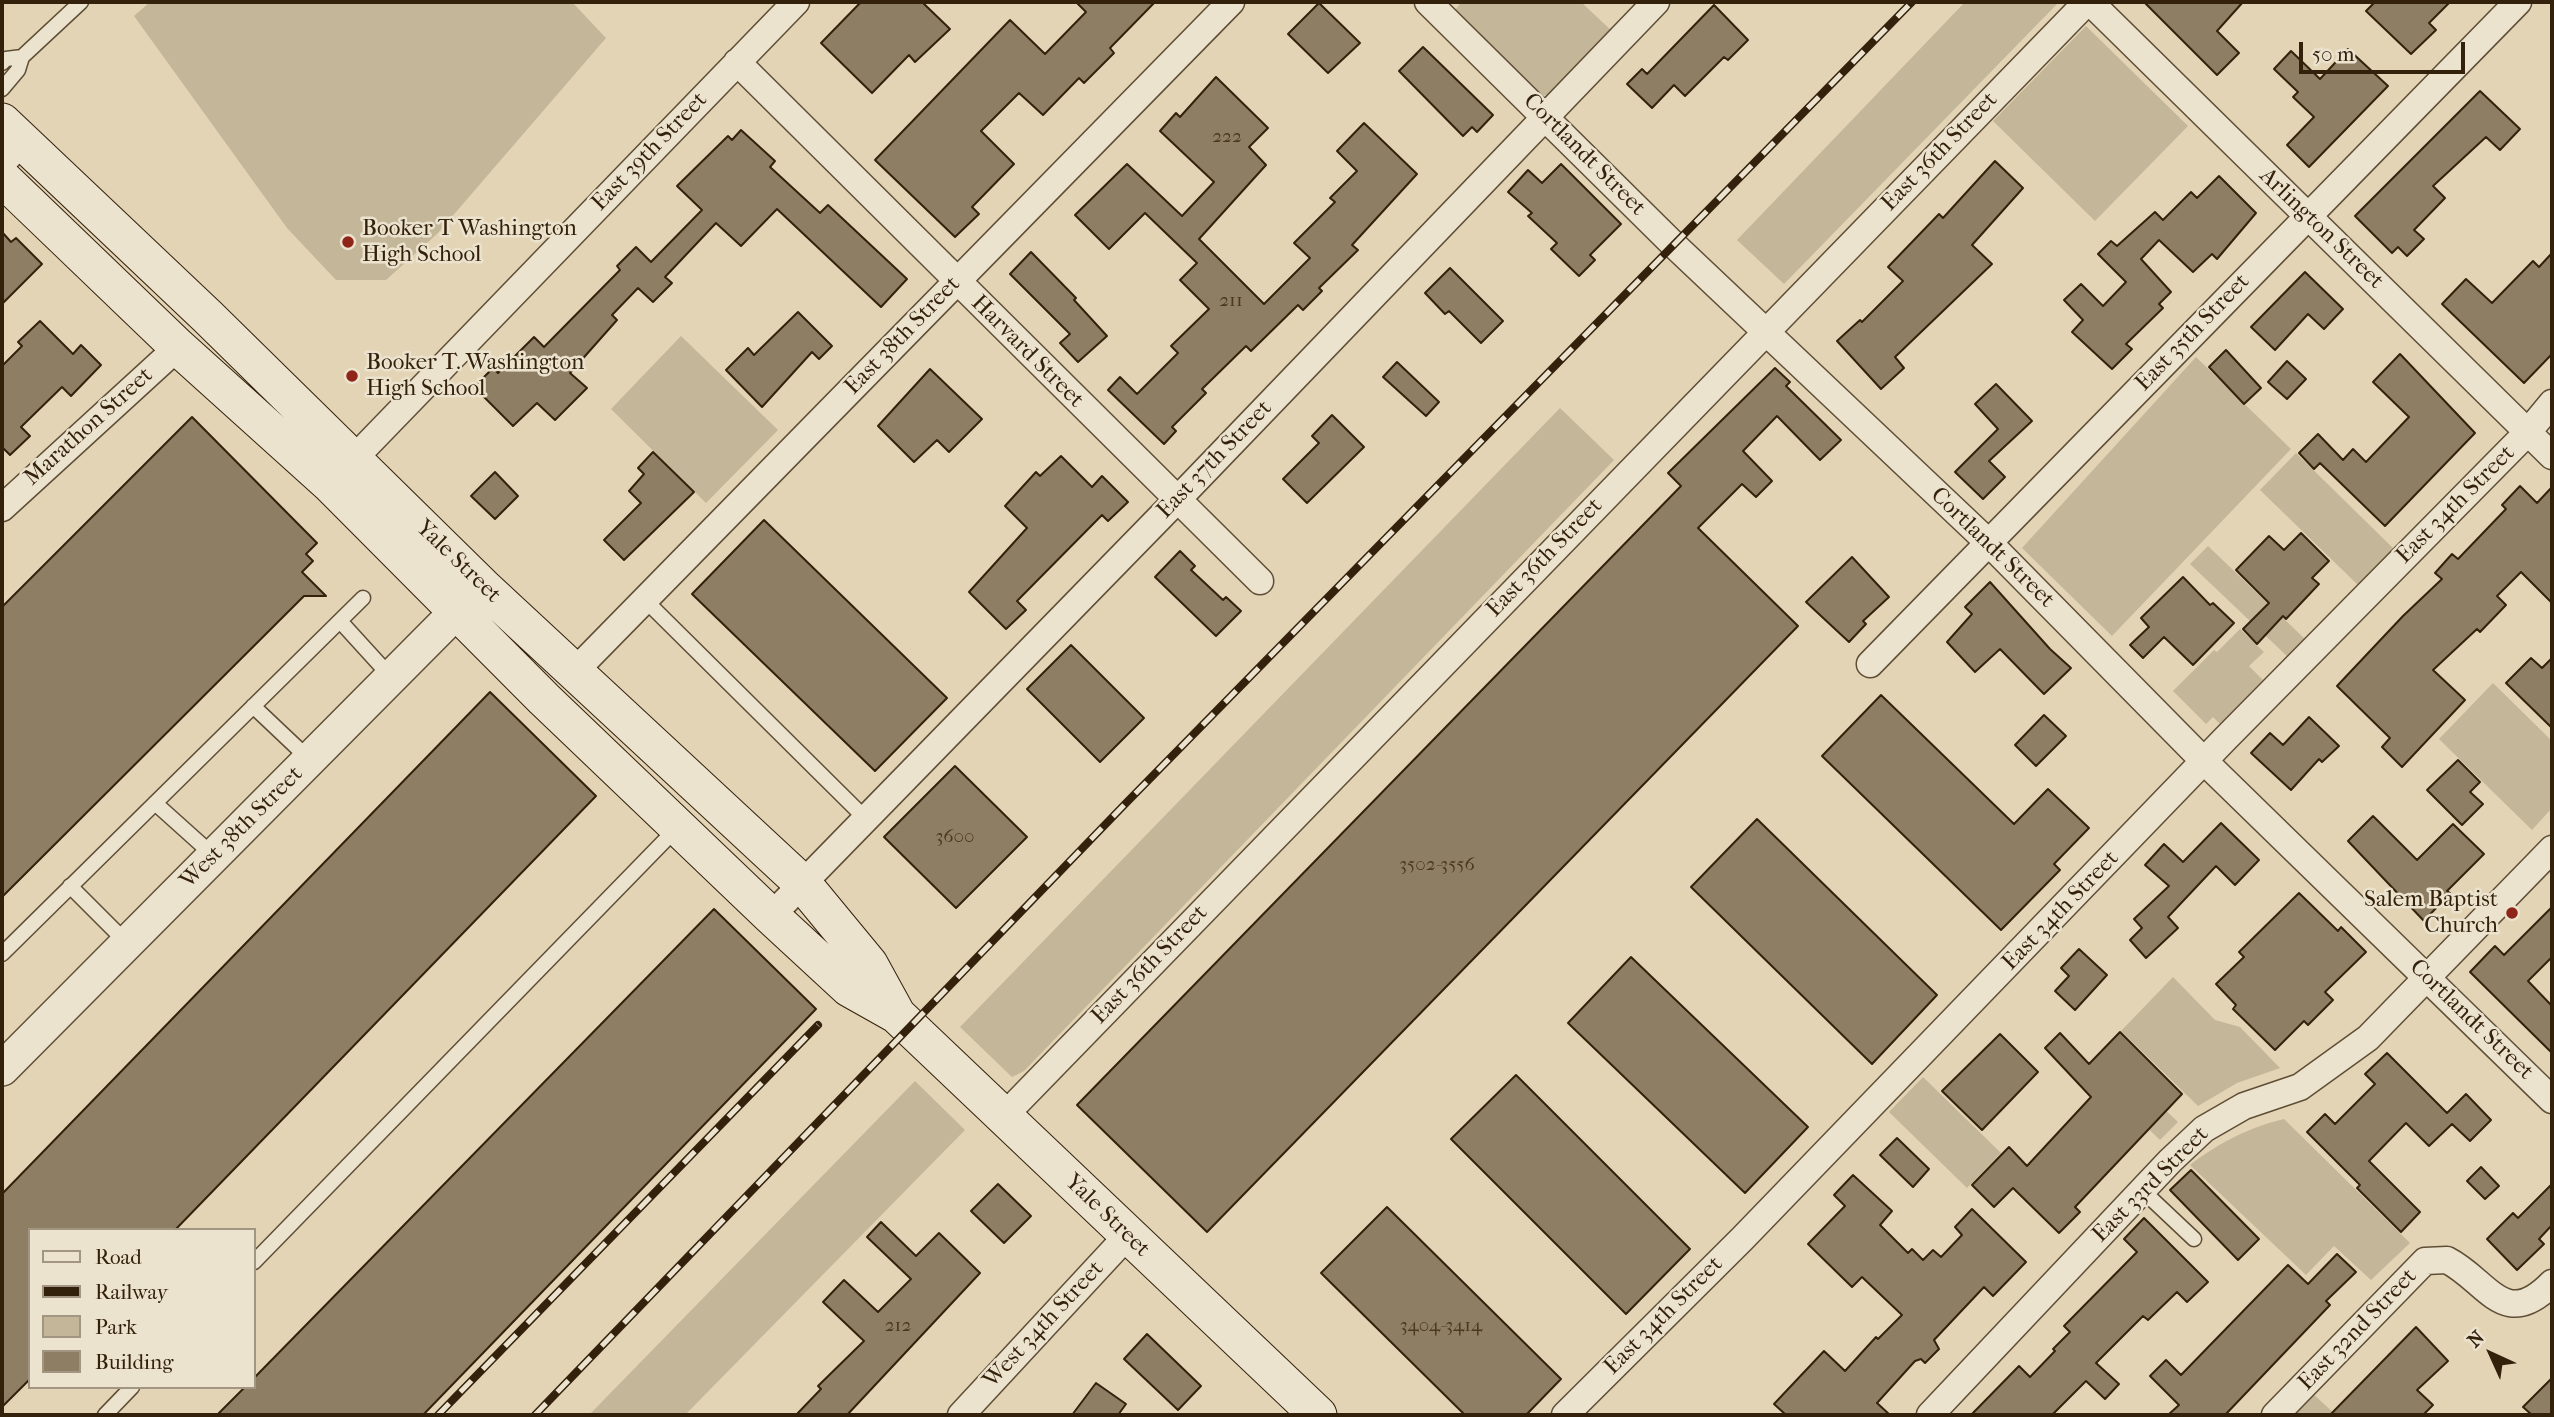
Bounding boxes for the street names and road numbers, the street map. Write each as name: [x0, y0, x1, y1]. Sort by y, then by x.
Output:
street label: East 39th Street: [586, 87, 714, 217]
street label: East 36th Street: [1876, 87, 2004, 217]
street label: Cortlandt Street: [1517, 88, 1651, 222]
street label: Arlington Street: [2253, 163, 2389, 295]
street label: East 35th Street: [2130, 269, 2256, 397]
street label: East 38th Street: [840, 271, 966, 401]
street label: Harvard Street: [965, 290, 1089, 414]
street label: Marathon Street: [19, 362, 159, 492]
street label: East 37th Street: [1152, 395, 1278, 525]
street label: East 34th Street: [2391, 440, 2521, 570]
street label: Cortlandt Street: [1924, 482, 2060, 614]
street label: East 36th Street: [1481, 493, 1609, 623]
street label: Yale Street: [410, 515, 506, 609]
street label: West 38th Street: [175, 761, 309, 895]
street label: East 34th Street: [1997, 845, 2125, 977]
street label: East 36th Street: [1086, 900, 1214, 1030]
street label: Cortlandt Street: [2403, 954, 2539, 1086]
street label: East 33rd Street: [2087, 1121, 2215, 1249]
street label: Yale Street: [1059, 1169, 1155, 1263]
street label: East 34th Street: [1599, 1251, 1729, 1381]
street label: West 34th Street: [978, 1256, 1110, 1394]
street label: East 32nd Street: [2293, 1263, 2423, 1397]

